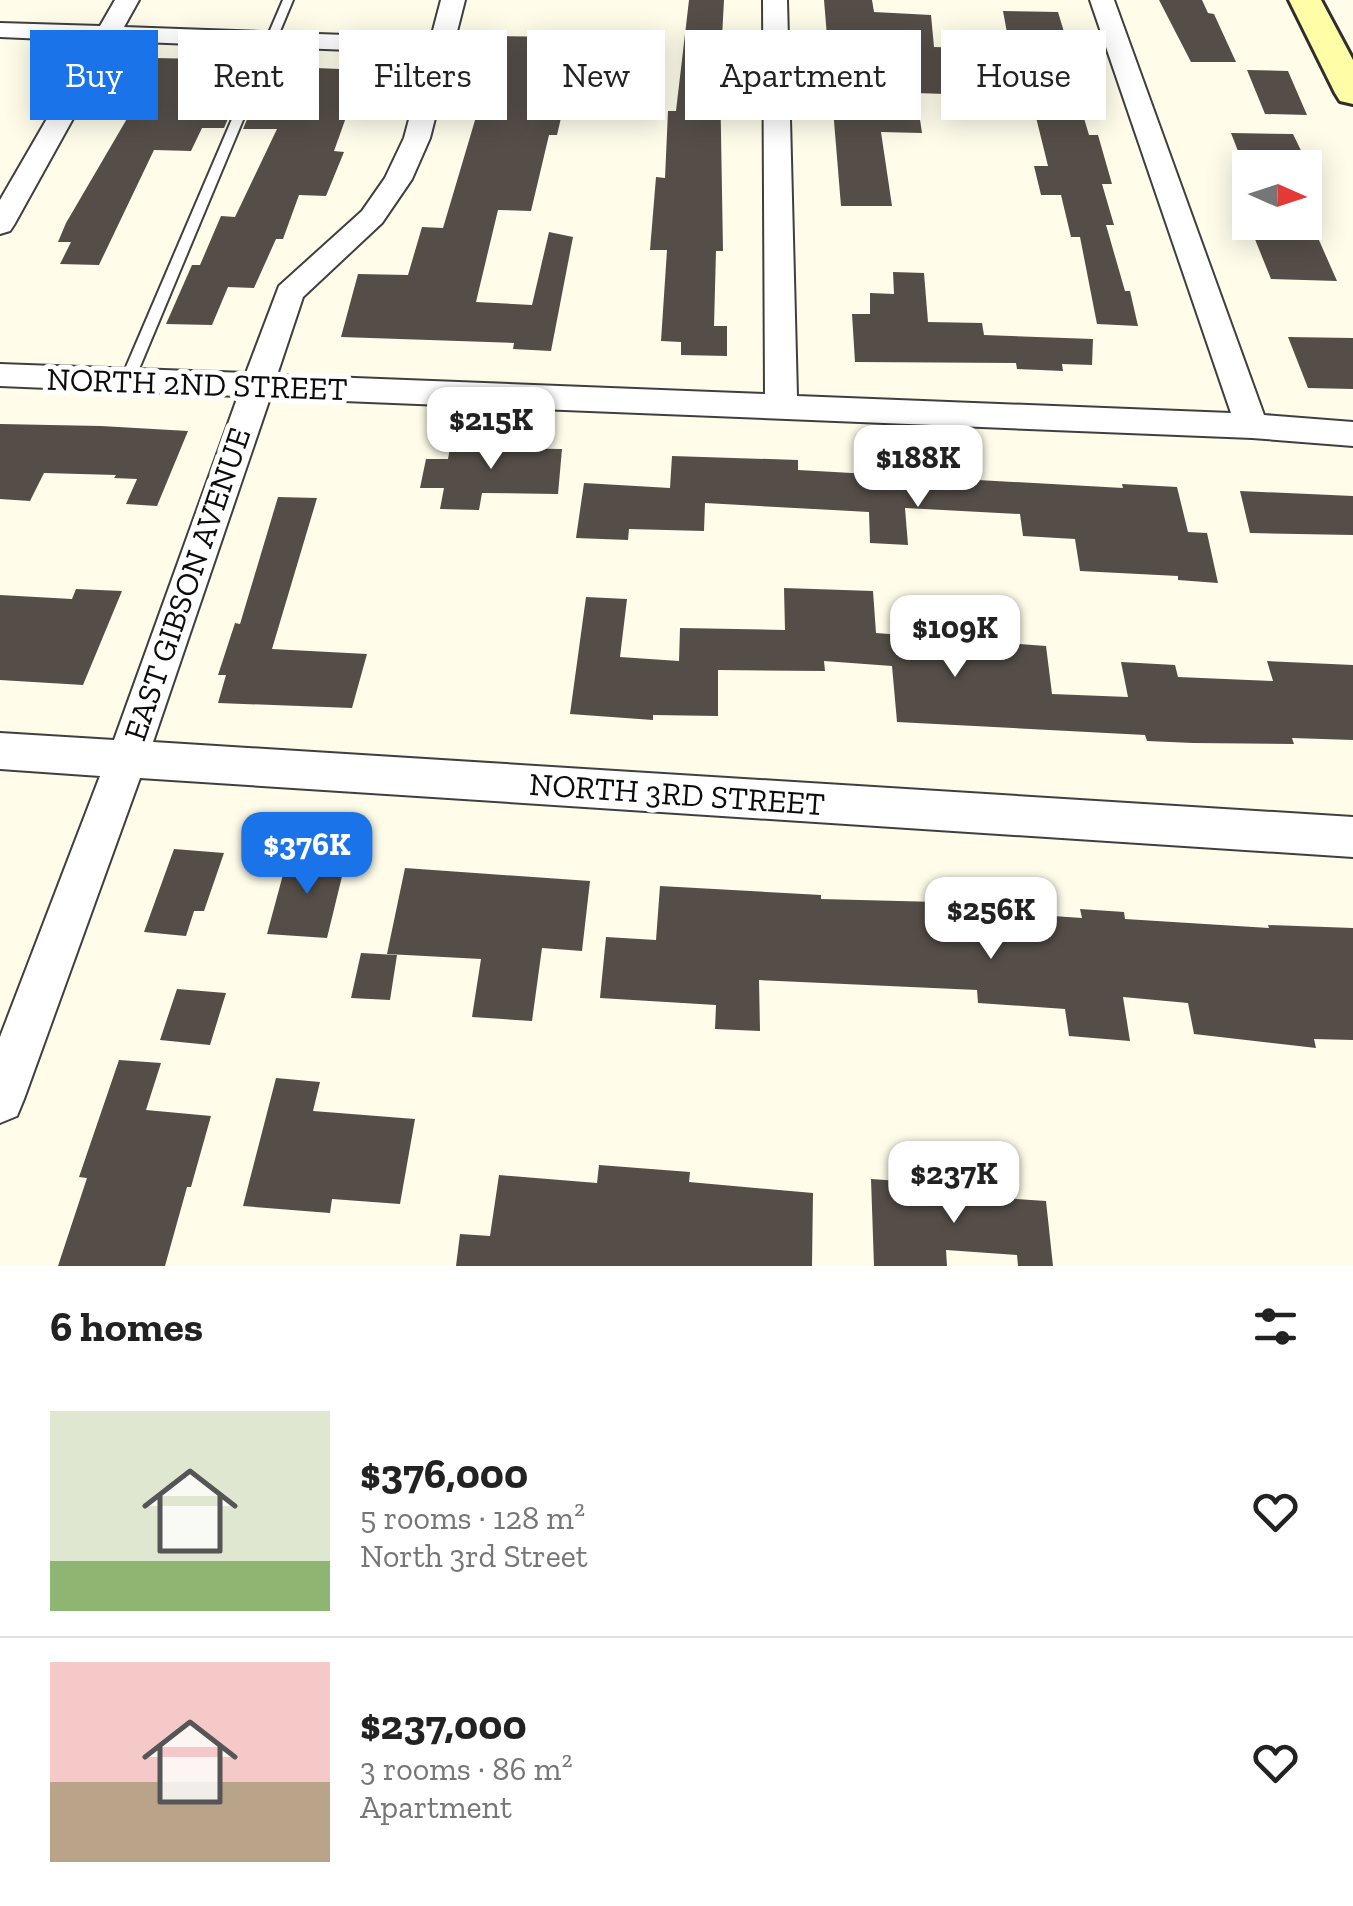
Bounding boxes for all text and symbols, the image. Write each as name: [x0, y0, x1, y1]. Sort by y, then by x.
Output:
chip: Buy: [30, 30, 158, 120]
chip: Rent: [178, 30, 319, 120]
chip: Filters: [339, 30, 507, 120]
chip: New: [527, 30, 665, 120]
chip: Apartment: [685, 30, 921, 120]
chip: House: [941, 30, 1106, 120]
north arrow: [1232, 150, 1322, 240]
map controls: [1232, 150, 1322, 240]
street label: NORTH 2ND STREET: [46, 360, 348, 408]
pin: $215K: [421, 387, 561, 472]
text: $215K: [449, 400, 533, 438]
street label: EAST GIBSON AVENUE: [116, 423, 258, 745]
pin: $188K: [848, 425, 988, 510]
text: $188K: [876, 438, 960, 476]
pin: $109K: [885, 595, 1025, 680]
text: $109K: [912, 608, 998, 646]
street label: NORTH 3RD STREET: [528, 765, 826, 823]
pin: $376K: [237, 812, 377, 897]
text: $376K: [263, 825, 351, 863]
pin: $256K: [921, 877, 1061, 962]
text: $256K: [947, 890, 1035, 928]
pin: $237K: [884, 1141, 1024, 1226]
text: $237K: [910, 1154, 998, 1192]
icon: filters: [1248, 1299, 1303, 1354]
text: 6 homes: [50, 1301, 203, 1352]
text: $376,000: [360, 1448, 528, 1499]
icon: home: [130, 1451, 250, 1571]
icon: heart: [1248, 1484, 1303, 1539]
text: 5 rooms · 128 m²: [360, 1499, 585, 1537]
text: North 3rd Street: [360, 1537, 588, 1575]
text: $237,000: [360, 1699, 527, 1750]
icon: home: [130, 1702, 250, 1822]
icon: heart: [1248, 1735, 1303, 1790]
text: 3 rooms · 86 m²: [360, 1750, 573, 1788]
text: Apartment: [360, 1788, 512, 1826]

